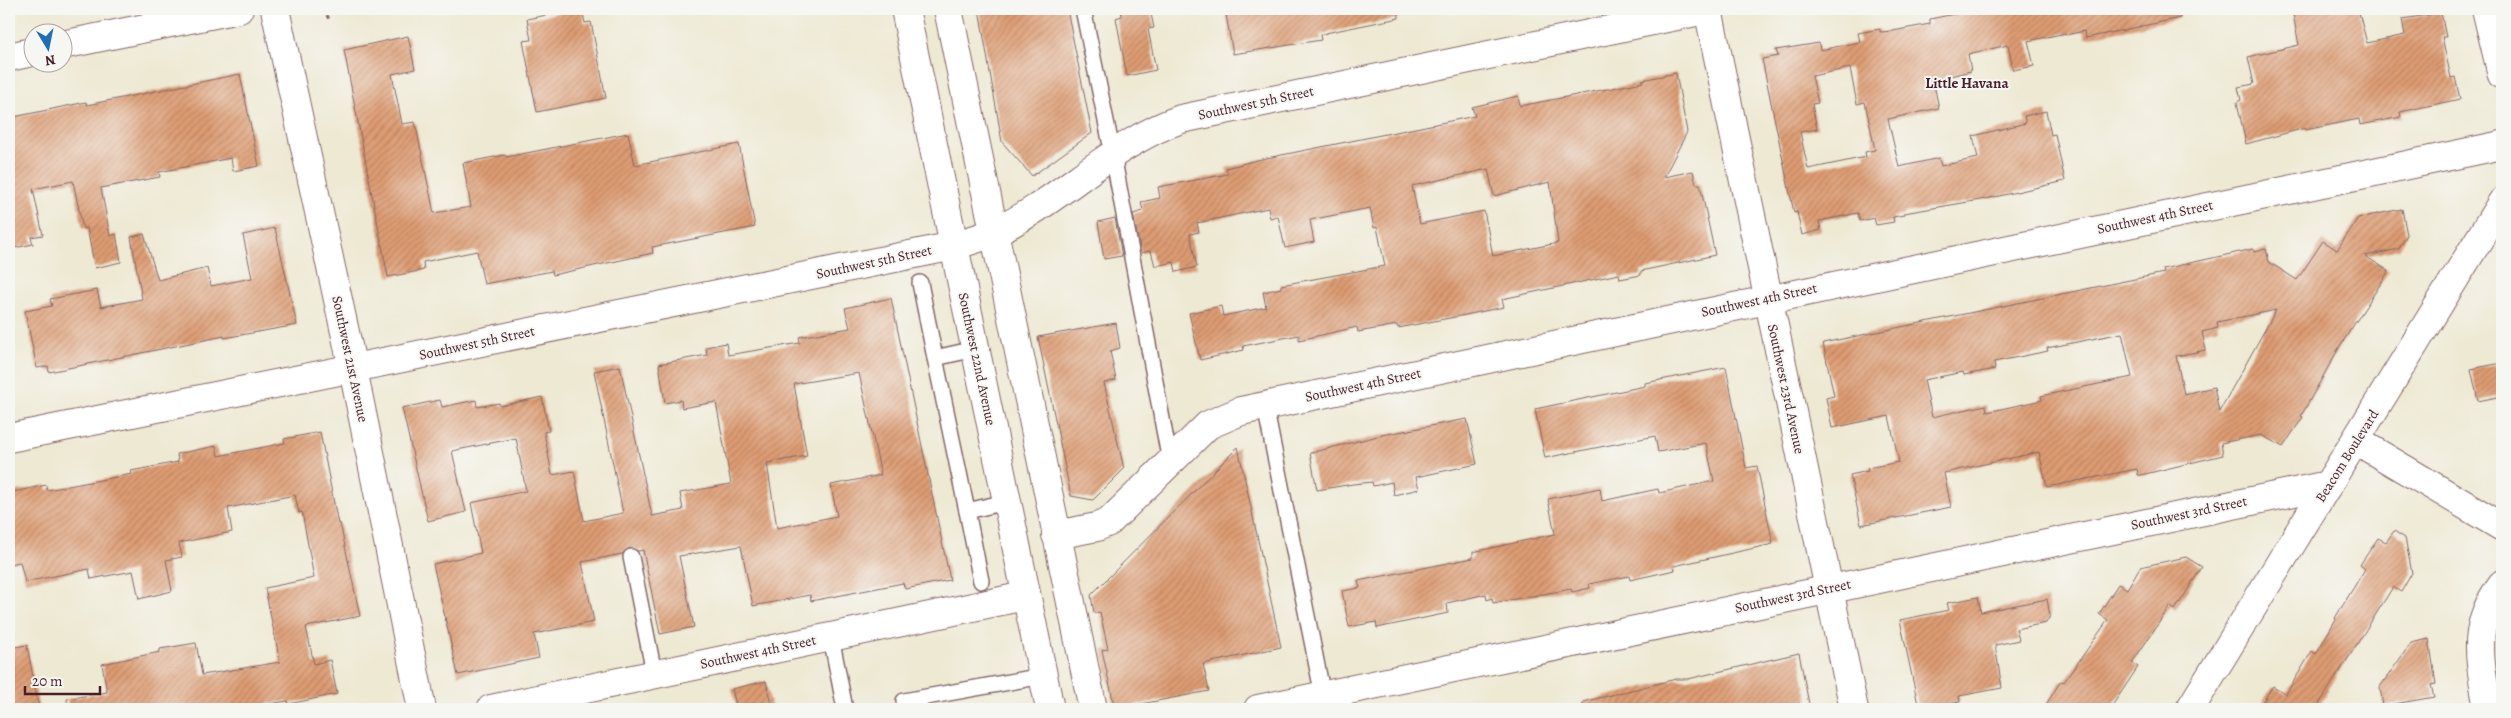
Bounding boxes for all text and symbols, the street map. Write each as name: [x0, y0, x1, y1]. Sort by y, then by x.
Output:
north arrow: [22, 22, 72, 72]
text: N: [43, 50, 57, 71]
district label: Little Havana: [1925, 73, 2009, 93]
street label: Southwest 5th Street: [1196, 81, 1316, 125]
street label: Southwest 4th Street: [2095, 195, 2215, 239]
street label: Southwest 5th Street: [814, 240, 934, 284]
street label: Southwest 4th Street: [1699, 278, 1819, 322]
street label: Southwest 22nd Avenue: [954, 291, 1000, 427]
street label: Southwest 21st Avenue: [327, 294, 373, 424]
street label: Southwest 5th Street: [417, 321, 537, 365]
street label: Southwest 23rd Avenue: [1763, 322, 1809, 456]
street label: Southwest 4th Street: [1303, 363, 1423, 407]
street label: Beacom Boulevard: [2311, 406, 2383, 506]
street label: Southwest 3rd Street: [2129, 491, 2249, 535]
street label: Southwest 3rd Street: [1733, 574, 1853, 618]
street label: Southwest 4th Street: [698, 630, 818, 674]
scale bar: [25, 663, 100, 695]
text: 20 m: [32, 671, 63, 691]

